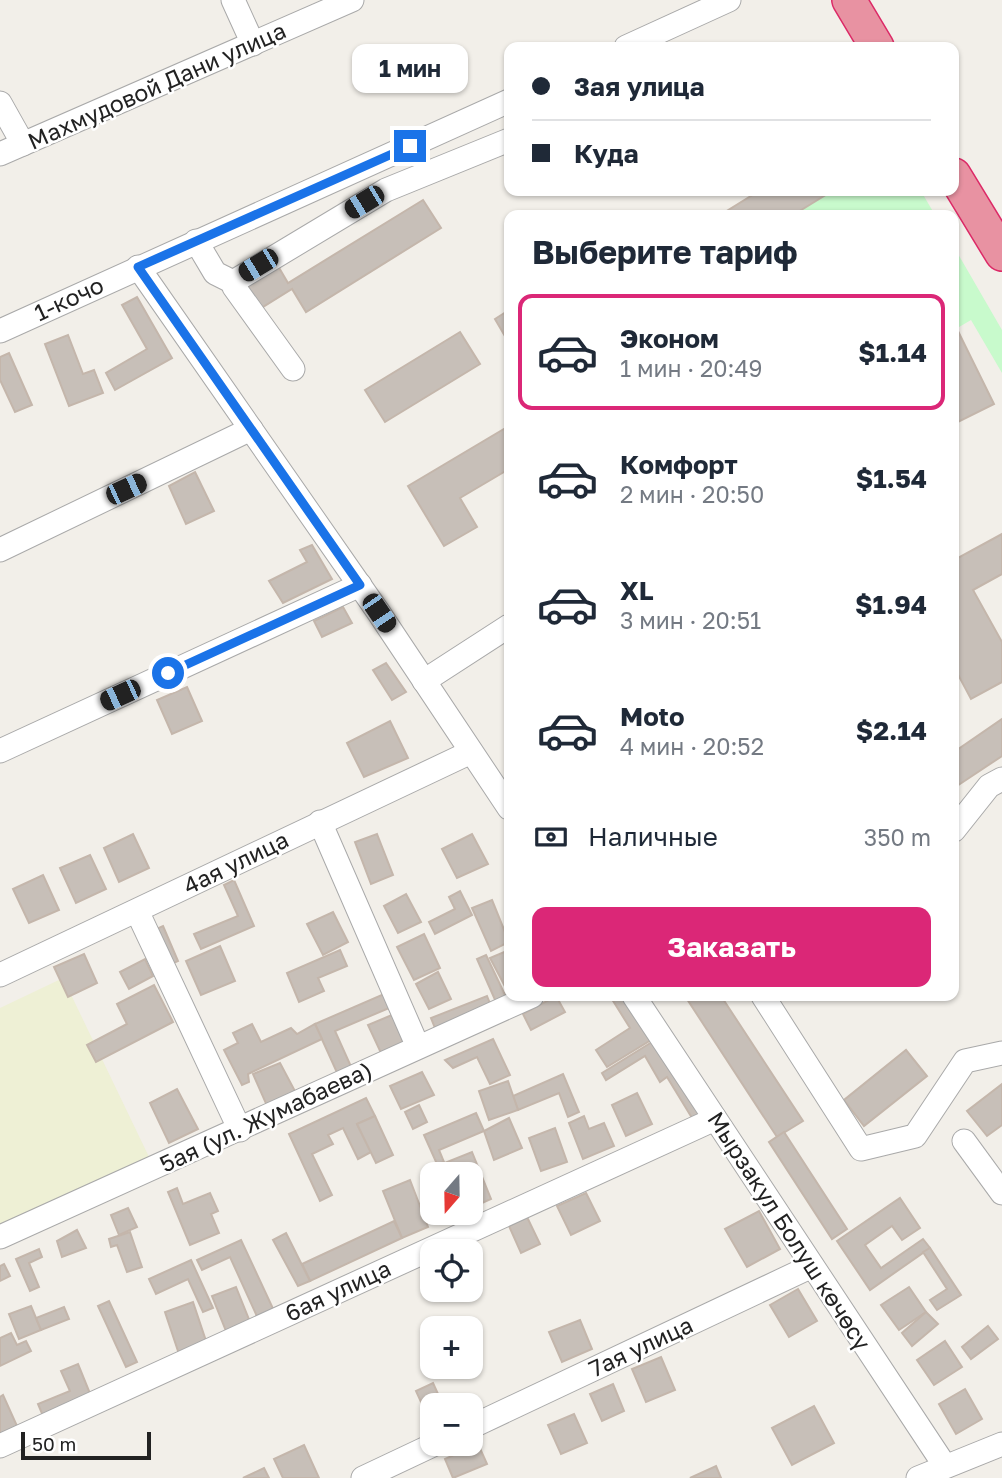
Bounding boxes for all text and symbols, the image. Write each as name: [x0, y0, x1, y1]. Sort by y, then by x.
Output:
street label: Махмудовой Дани улица: [23, 15, 290, 155]
callout: 1 мин: [352, 44, 468, 94]
text: 1 мин: [379, 54, 441, 82]
text: 3ая улица: [574, 71, 705, 102]
route end: [394, 130, 426, 162]
text: Куда: [574, 138, 639, 169]
car: [341, 182, 388, 222]
text: Выберите тариф: [532, 233, 798, 271]
car: [235, 245, 282, 285]
street label: 1-кочо: [30, 270, 108, 326]
icon: car: [536, 321, 599, 384]
text: Эконом: [620, 323, 719, 354]
text: $1.14: [858, 337, 927, 368]
text: 1 мин · 20:49: [620, 354, 762, 382]
icon: car: [536, 447, 599, 510]
text: Комфорт: [620, 449, 738, 480]
text: $1.54: [856, 463, 927, 494]
car: [103, 471, 150, 507]
text: 2 мин · 20:50: [620, 480, 764, 508]
icon: car: [536, 573, 599, 636]
text: XL: [620, 575, 654, 606]
text: $1.94: [855, 589, 927, 620]
car: [359, 590, 400, 636]
text: 3 мин · 20:51: [620, 606, 761, 634]
route start: [152, 657, 184, 689]
car: [97, 677, 144, 713]
icon: car: [536, 699, 599, 762]
text: Moto: [620, 701, 685, 732]
text: $2.14: [856, 715, 927, 746]
text: 4 мин · 20:52: [620, 732, 764, 760]
icon: cash: [532, 818, 570, 856]
text: Наличные: [588, 821, 718, 852]
text: 350 m: [864, 823, 931, 851]
street label: 4ая улица: [179, 825, 293, 900]
button: Заказать: [532, 907, 931, 987]
street label: 5ая (ул. Жумабаева): [155, 1055, 376, 1178]
street label: Мырзакул Болуш көчөсү: [701, 1106, 877, 1356]
north arrow: [420, 1162, 483, 1225]
map controls: [420, 1162, 483, 1456]
button: locate: [420, 1239, 483, 1302]
street label: 6ая улица: [280, 1253, 395, 1327]
street label: 7ая улица: [584, 1310, 697, 1382]
button: +: [420, 1316, 483, 1379]
button: −: [420, 1393, 483, 1456]
scale bar: [21, 1429, 150, 1461]
text: 50 m: [32, 1432, 76, 1455]

